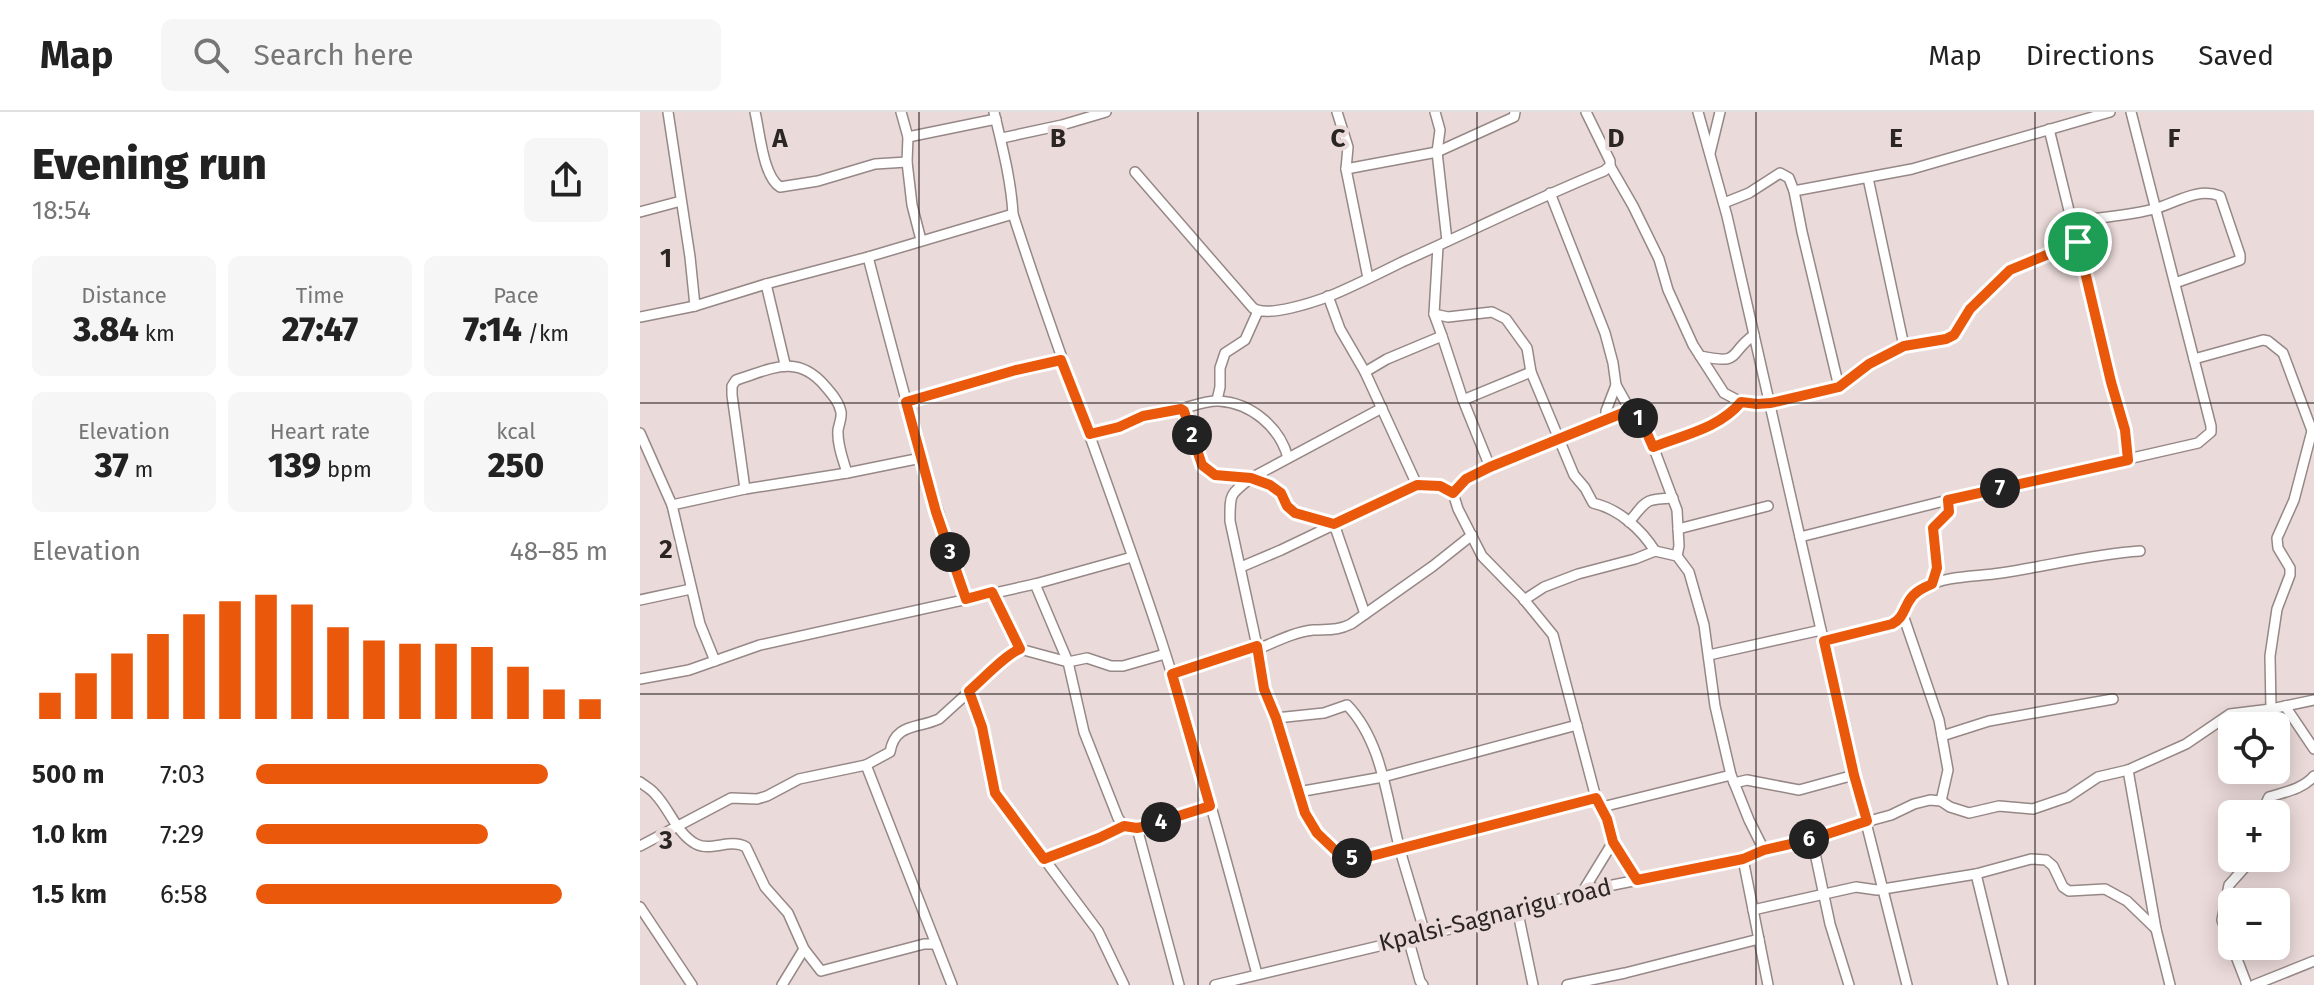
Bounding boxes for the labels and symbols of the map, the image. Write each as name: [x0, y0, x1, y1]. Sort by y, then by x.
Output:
text: A: [771, 123, 788, 154]
text: B: [1050, 123, 1066, 154]
text: C: [1331, 123, 1346, 154]
text: D: [1608, 123, 1625, 154]
text: E: [1889, 123, 1903, 154]
text: F: [2168, 123, 2181, 154]
pin: [2044, 208, 2112, 276]
text: 1: [660, 243, 672, 274]
pin: 1: [1618, 398, 1658, 438]
pin: 2: [1172, 415, 1212, 455]
pin: 7: [1980, 468, 2020, 508]
pin: 3: [930, 532, 970, 572]
text: 2: [659, 534, 673, 565]
pin: 4: [1141, 802, 1181, 842]
pin: 6: [1789, 819, 1829, 859]
text: 3: [658, 825, 673, 856]
pin: 5: [1332, 838, 1372, 878]
street label: Kpalsi-Sagnarigu road: [1376, 873, 1614, 957]

